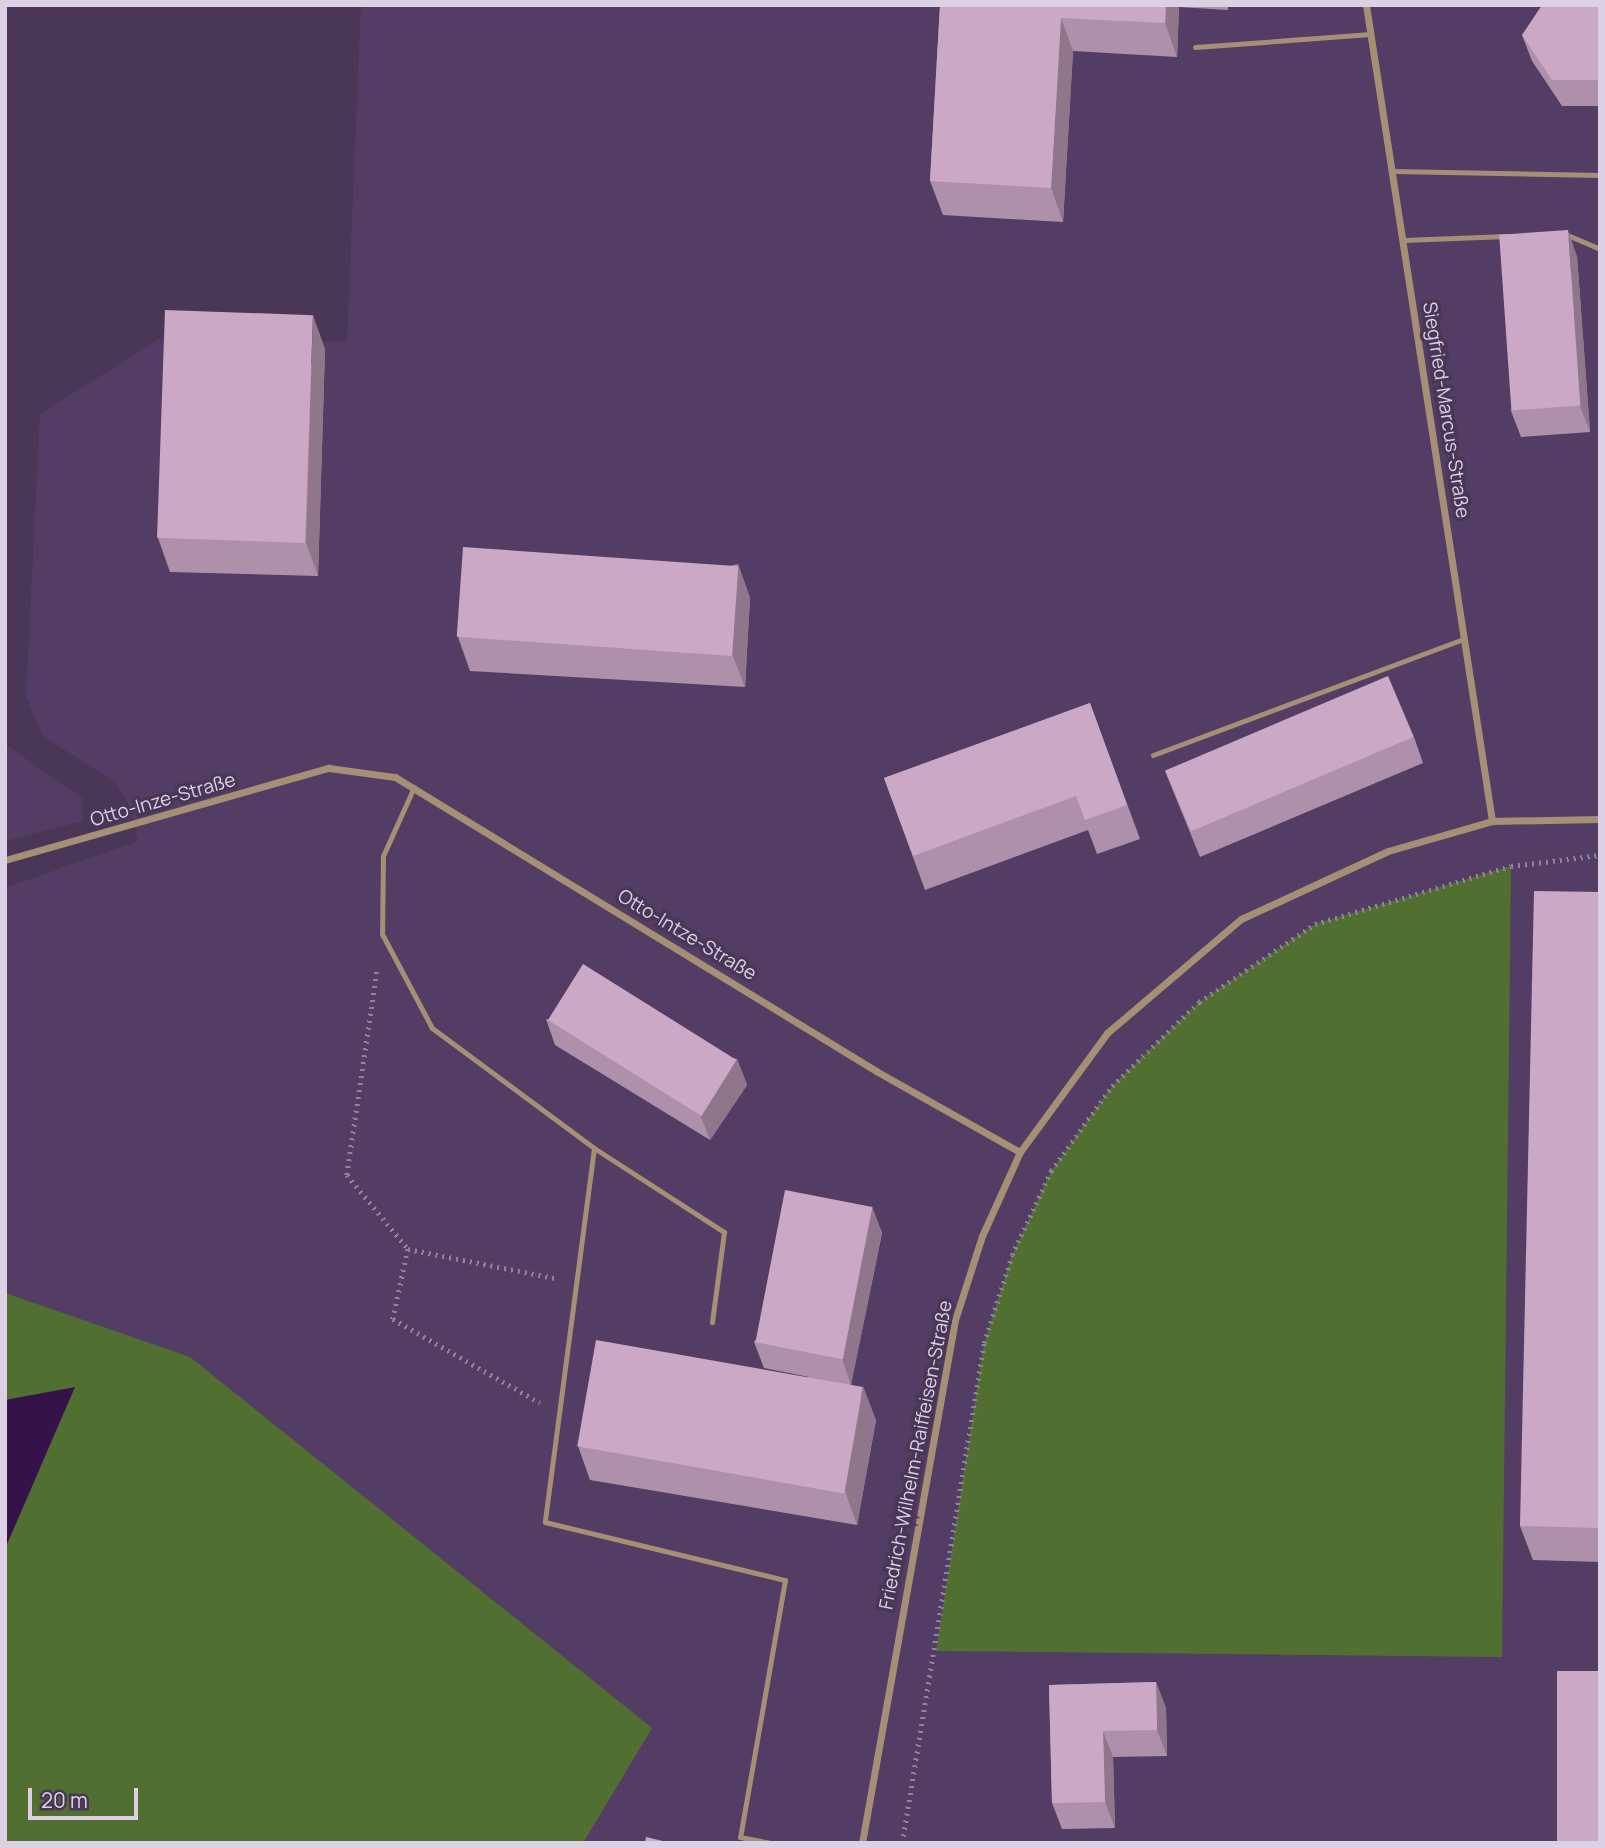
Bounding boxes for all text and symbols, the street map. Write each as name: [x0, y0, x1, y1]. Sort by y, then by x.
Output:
street label: Siegfried-Marcus-Straße: [1418, 300, 1474, 520]
street label: Otto-Inze-Straße: [88, 768, 238, 832]
street label: Otto-Intze-Straße: [614, 885, 760, 985]
street label: Friedrich-Wilhelm-Raiffeisen-Straße: [875, 1299, 957, 1611]
scale bar: [32, 1774, 142, 1818]
text: 20 m: [41, 1786, 88, 1814]

